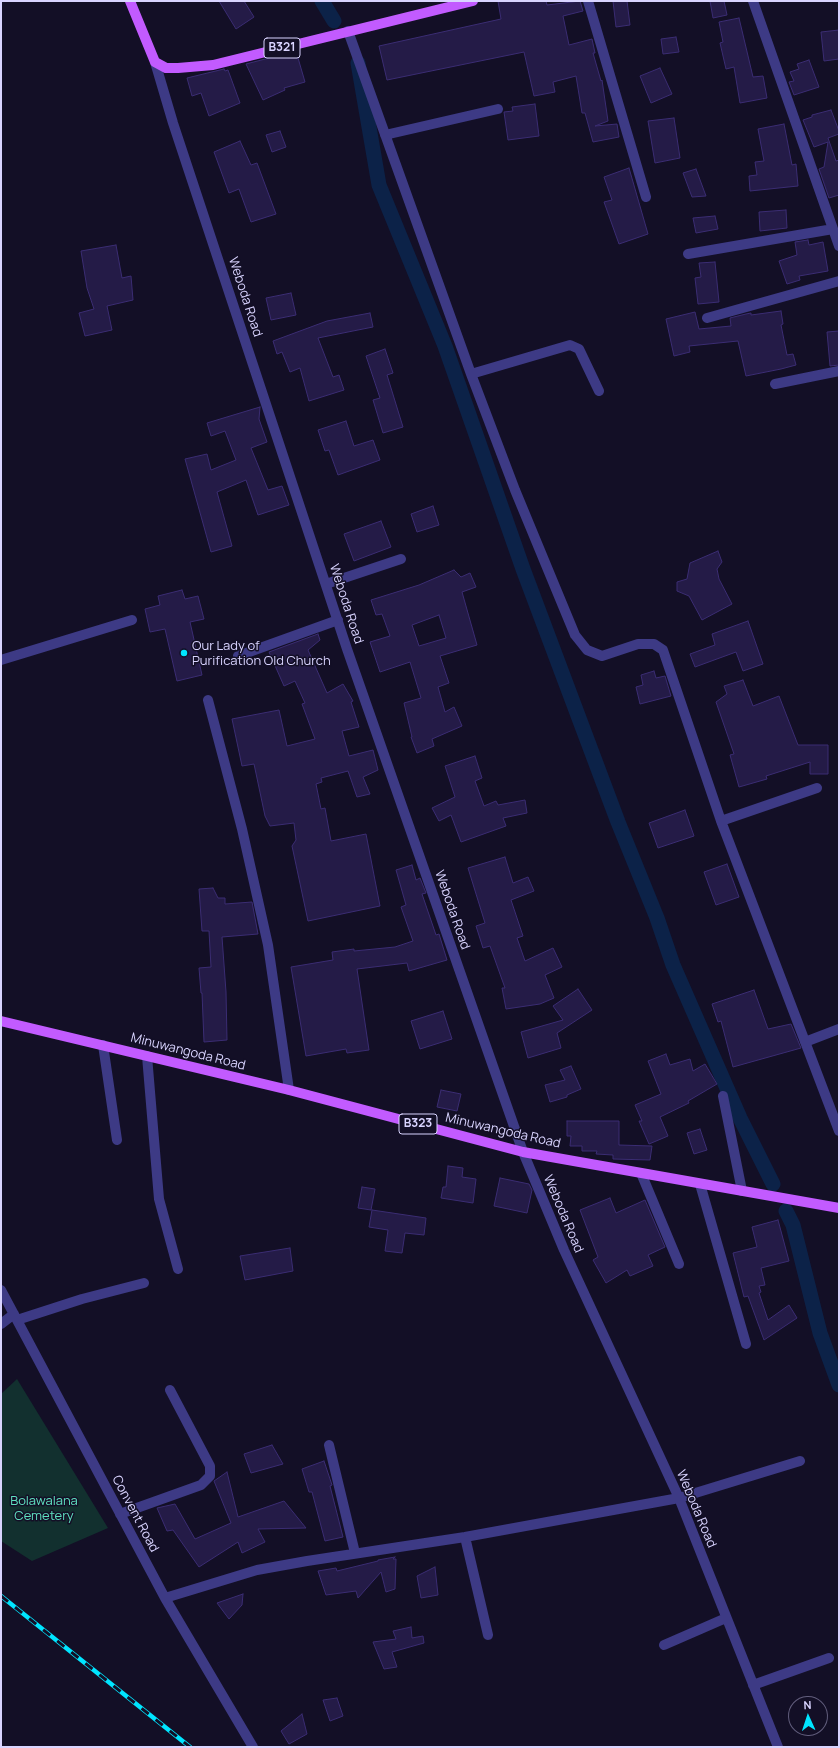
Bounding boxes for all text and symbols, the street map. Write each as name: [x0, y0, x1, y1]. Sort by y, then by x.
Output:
road number: B321: [264, 38, 300, 58]
street label: Weboda Road: [225, 255, 265, 339]
street label: Weboda Road: [326, 562, 366, 646]
place label: Our Lady of Purification Old Church: [192, 638, 331, 669]
marker: Our Lady of Purification Old Church: [179, 648, 189, 658]
street label: Weboda Road: [431, 868, 473, 952]
street label: Minuwangoda Road: [129, 1030, 247, 1074]
street label: Minuwangoda Road: [444, 1110, 562, 1152]
road number: B323: [399, 1114, 437, 1134]
street label: Weboda Road: [540, 1173, 586, 1255]
street label: Weboda Road: [673, 1468, 719, 1550]
street label: Convent Road: [108, 1473, 162, 1555]
park label: Bolawalana Cemetery: [10, 1493, 78, 1524]
north arrow: [788, 1696, 828, 1736]
text: N: [803, 1697, 812, 1712]

